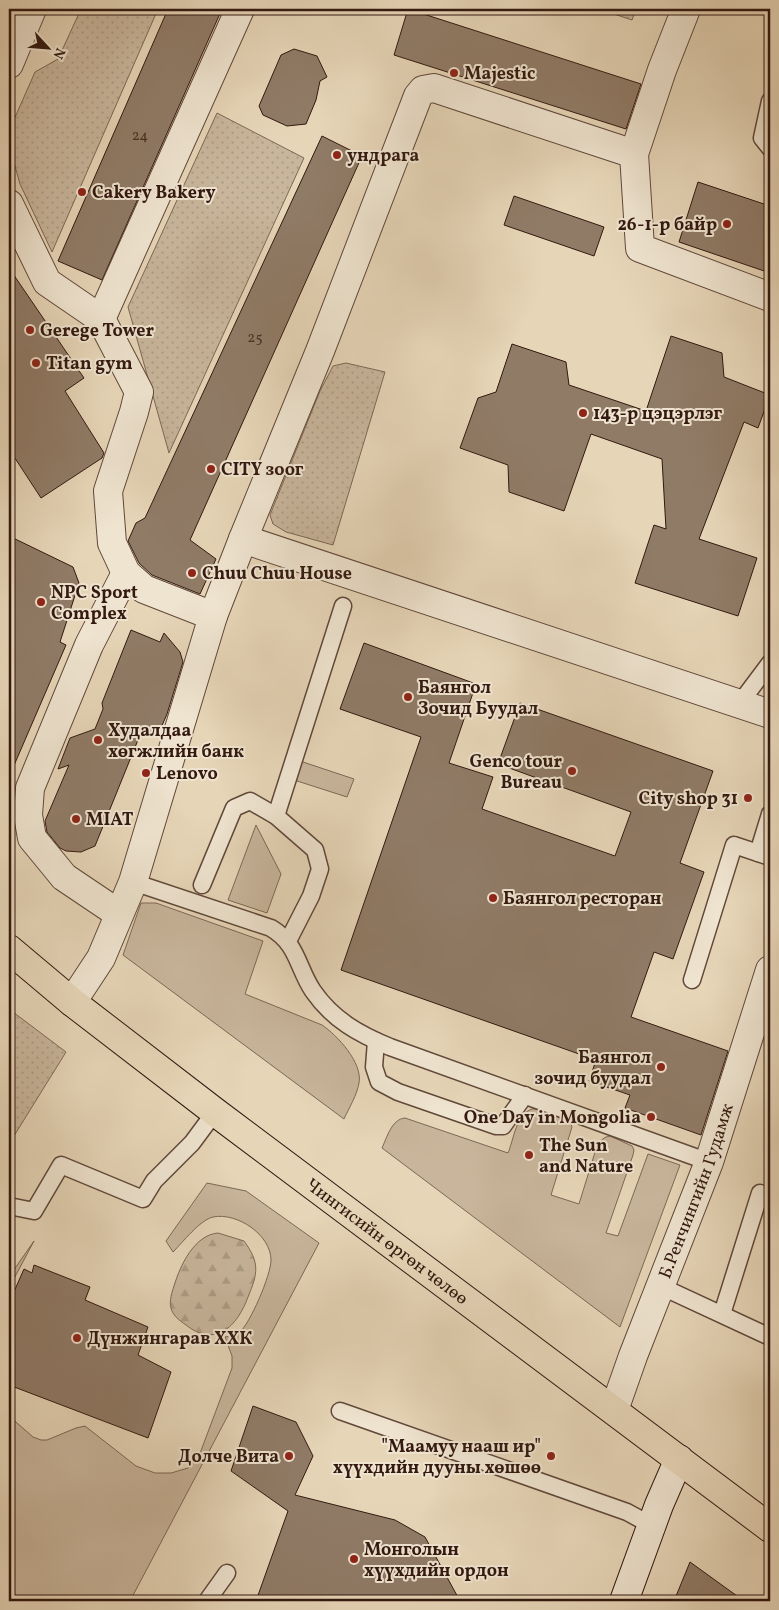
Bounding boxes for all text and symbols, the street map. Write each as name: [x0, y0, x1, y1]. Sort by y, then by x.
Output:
north arrow: [22, 22, 72, 72]
text: N: [48, 44, 69, 62]
place label: Majestic: [464, 62, 535, 87]
marker: Majestic: [448, 67, 460, 79]
house number: 24: [132, 126, 148, 147]
place label: ундрага: [347, 144, 420, 169]
marker: ундрага: [331, 149, 343, 161]
place label: Cakery Bakery: [92, 181, 216, 206]
marker: Cakery Bakery: [76, 186, 88, 198]
place label: 26-1-р байр: [618, 213, 717, 238]
marker: 26-1-р байр: [721, 218, 733, 230]
place label: Gerege Tower: [40, 319, 155, 344]
marker: Gerege Tower: [24, 324, 36, 336]
house number: 25: [247, 328, 263, 349]
place label: Titan gym: [46, 352, 133, 377]
marker: Titan gym: [30, 357, 42, 369]
place label: 143-р цэцэрлэг: [593, 402, 723, 427]
marker: 143-р цэцэрлэг: [577, 407, 589, 419]
place label: CITY зоог: [221, 458, 304, 483]
marker: CITY зоог: [205, 463, 217, 475]
place label: Chuu Chuu House: [202, 562, 352, 587]
marker: Chuu Chuu House: [186, 567, 198, 579]
place label: NPC Sport Complex: [51, 581, 138, 627]
marker: NPC Sport Complex: [35, 596, 47, 608]
place label: Баянгол Зочид Буудал: [418, 676, 538, 722]
marker: Баянгол Зочид Буудал: [402, 691, 414, 703]
place label: Худалдаа хөгжлийн банк: [108, 719, 244, 765]
marker: Худалдаа хөгжлийн банк: [92, 734, 104, 746]
place label: Genco tour Bureau: [470, 750, 562, 796]
place label: Lenovo: [156, 762, 218, 787]
marker: Genco tour Bureau: [566, 765, 578, 777]
marker: Lenovo: [140, 767, 152, 779]
place label: City shop 31: [639, 787, 738, 812]
marker: City shop 31: [742, 792, 754, 804]
place label: MIAT: [86, 808, 134, 833]
marker: MIAT: [70, 813, 82, 825]
place label: Баянгол ресторан: [503, 887, 662, 912]
marker: Баянгол ресторан: [487, 892, 499, 904]
place label: Баянгол зочид буудал: [534, 1046, 651, 1092]
marker: Баянгол зочид буудал: [655, 1061, 667, 1073]
street label: Б.Ренчингийн Гудамж: [653, 1101, 741, 1283]
place label: One Day in Mongolia: [464, 1106, 641, 1131]
marker: One Day in Mongolia: [645, 1111, 657, 1123]
place label: The Sun and Nature: [539, 1134, 633, 1180]
marker: The Sun and Nature: [523, 1149, 535, 1161]
street label: Чингисийн өргөн чөлөө: [300, 1173, 473, 1312]
place label: Дүнжингарав ХХК: [87, 1327, 252, 1352]
marker: Дүнжингарав ХХК: [71, 1332, 83, 1344]
place label: "Маамуу нааш ир" хүүхдийн дууны хөшөө: [333, 1435, 541, 1481]
place label: Долче Вита: [178, 1445, 279, 1470]
marker: Долче Вита: [283, 1450, 295, 1462]
marker: "Маамуу нааш ир" хүүхдийн дууны хөшөө: [545, 1450, 557, 1462]
place label: Монголын хүүхдийн ордон: [364, 1538, 509, 1584]
marker: Монголын хүүхдийн ордон: [348, 1553, 360, 1565]

